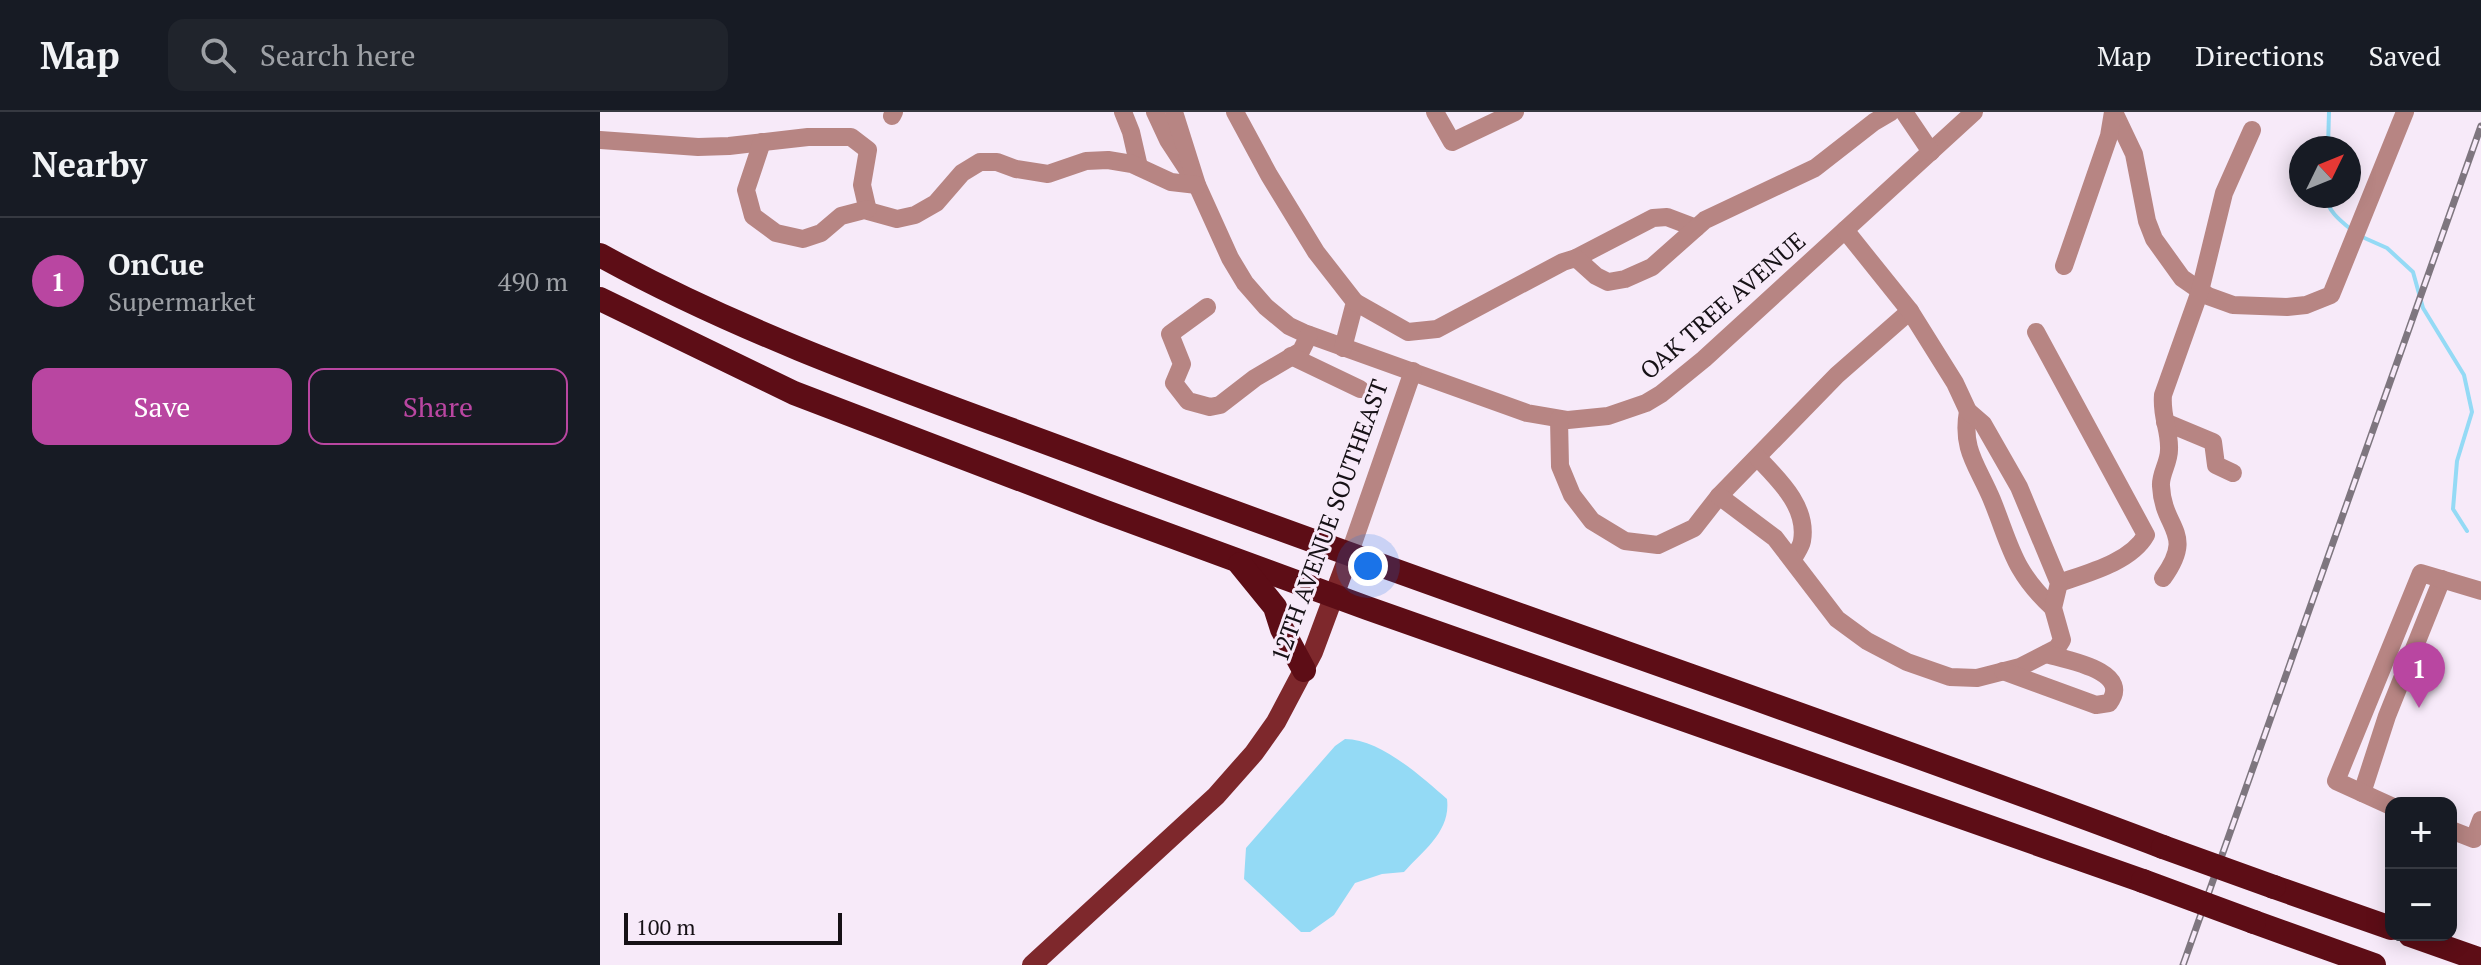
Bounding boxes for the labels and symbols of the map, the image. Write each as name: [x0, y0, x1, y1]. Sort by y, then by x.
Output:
north arrow: [2289, 136, 2361, 208]
street label: OAK TREE AVENUE: [1633, 224, 1812, 386]
street label: 12TH AVENUE SOUTHEAST: [1263, 375, 1395, 666]
your location: [1348, 546, 1388, 586]
pin: 1: [2393, 642, 2445, 708]
scale bar: [624, 909, 842, 945]

